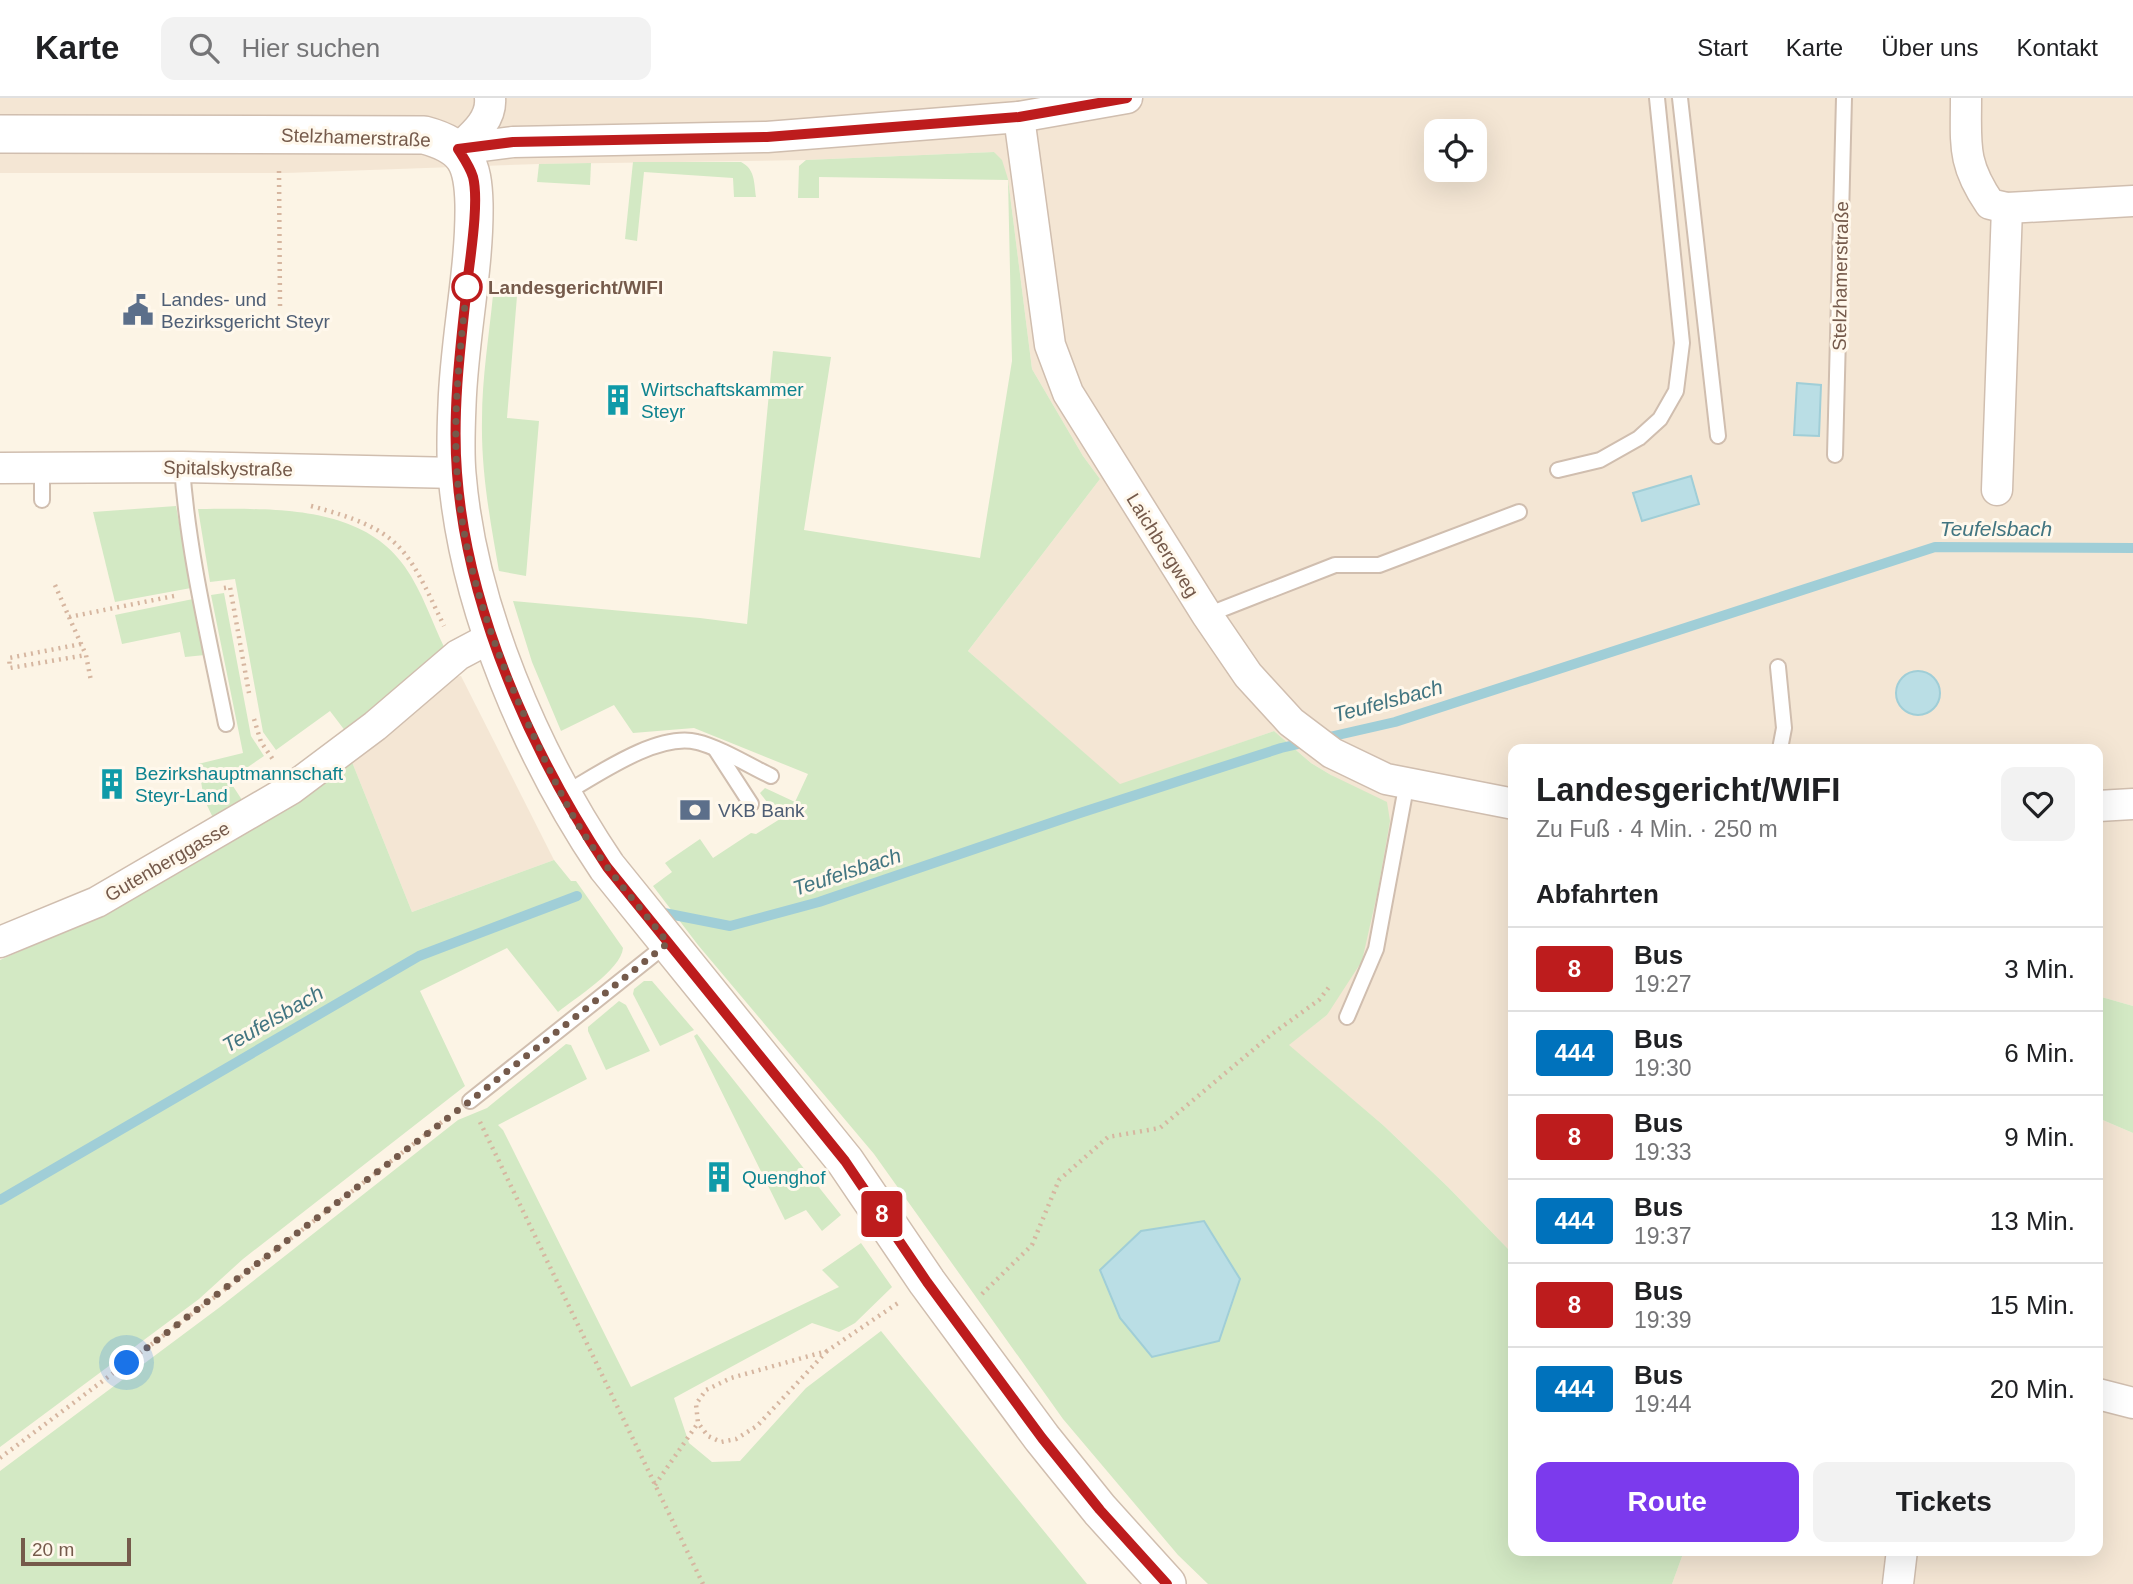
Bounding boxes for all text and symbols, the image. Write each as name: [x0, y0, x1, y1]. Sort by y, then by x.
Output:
search box: [161, 17, 651, 80]
text: Karte: [35, 29, 119, 66]
icon: search: [185, 29, 223, 67]
text: Hier suchen: [241, 33, 380, 63]
text: Start: [1697, 34, 1748, 61]
text: Karte: [1786, 34, 1843, 61]
text: Über uns: [1881, 34, 1979, 61]
text: Kontakt: [2017, 34, 2098, 61]
map controls: [1424, 119, 1487, 182]
button: locate: [1424, 119, 1487, 182]
street label: Stelzhamerstraße: [281, 124, 431, 151]
street label: Stelzhamerstraße: [1829, 201, 1852, 351]
marker: Landesgericht/WIFI: [452, 272, 482, 302]
place label: Landesgericht/WIFI: [488, 277, 663, 298]
place label: Landes- und Bezirksgericht Steyr: [161, 289, 331, 332]
public building icon: Landes- und Bezirksgericht Steyr: [121, 293, 155, 327]
place label: Wirtschaftskammer Steyr: [641, 379, 804, 422]
building icon: Wirtschaftskammer Steyr: [601, 383, 635, 417]
street label: Spitalskystraße: [163, 457, 293, 480]
street label: Laichbergweg: [1122, 490, 1203, 601]
water label: Teufelsbach: [1940, 517, 2052, 540]
water label: Teufelsbach: [1331, 675, 1445, 726]
place label: Bezirkshauptmannschaft Steyr-Land: [135, 763, 344, 806]
building icon: Bezirkshauptmannschaft Steyr-Land: [95, 767, 129, 801]
button: heart: [2001, 767, 2075, 841]
text: Landesgericht/WIFI: [1536, 771, 1840, 808]
bank icon: VKB Bank: [678, 793, 712, 827]
place label: VKB Bank: [718, 800, 805, 821]
text: Zu Fuß · 4 Min. · 250 m: [1536, 816, 1778, 842]
street label: Gutenberggasse: [101, 817, 233, 906]
water label: Teufelsbach: [790, 843, 904, 900]
text: Abfahrten: [1536, 879, 1659, 909]
text: Bus: [1634, 940, 1683, 970]
text: 3 Min.: [2004, 954, 2075, 984]
text: 8: [1568, 955, 1581, 982]
text: 19:27: [1634, 971, 1692, 997]
water label: Teufelsbach: [218, 980, 327, 1057]
text: Bus: [1634, 1024, 1683, 1054]
text: 6 Min.: [2004, 1038, 2075, 1068]
text: 444: [1554, 1039, 1595, 1066]
text: 19:30: [1634, 1055, 1692, 1081]
text: Bus: [1634, 1108, 1683, 1138]
text: 9 Min.: [2004, 1122, 2075, 1152]
text: 8: [1568, 1123, 1581, 1150]
text: 19:33: [1634, 1139, 1692, 1165]
building icon: Quenghof: [702, 1160, 736, 1194]
place label: Quenghof: [742, 1167, 826, 1188]
line badge: 8: [859, 1191, 905, 1237]
text: Bus: [1634, 1192, 1683, 1222]
text: 8: [875, 1200, 889, 1227]
text: 13 Min.: [1990, 1206, 2075, 1236]
text: 444: [1554, 1207, 1595, 1234]
text: 19:37: [1634, 1223, 1692, 1249]
text: Bus: [1634, 1276, 1683, 1306]
text: 15 Min.: [1990, 1290, 2075, 1320]
text: 8: [1568, 1291, 1581, 1318]
text: 19:39: [1634, 1307, 1692, 1333]
your location: [109, 1345, 144, 1380]
text: Bus: [1634, 1360, 1683, 1390]
text: 20 Min.: [1990, 1374, 2075, 1404]
text: 444: [1554, 1375, 1595, 1402]
text: 19:44: [1634, 1391, 1692, 1417]
button: Route: [1536, 1462, 1799, 1542]
button: Tickets: [1813, 1462, 2075, 1542]
scale bar: [21, 1535, 131, 1567]
text: 20 m: [32, 1539, 74, 1560]

